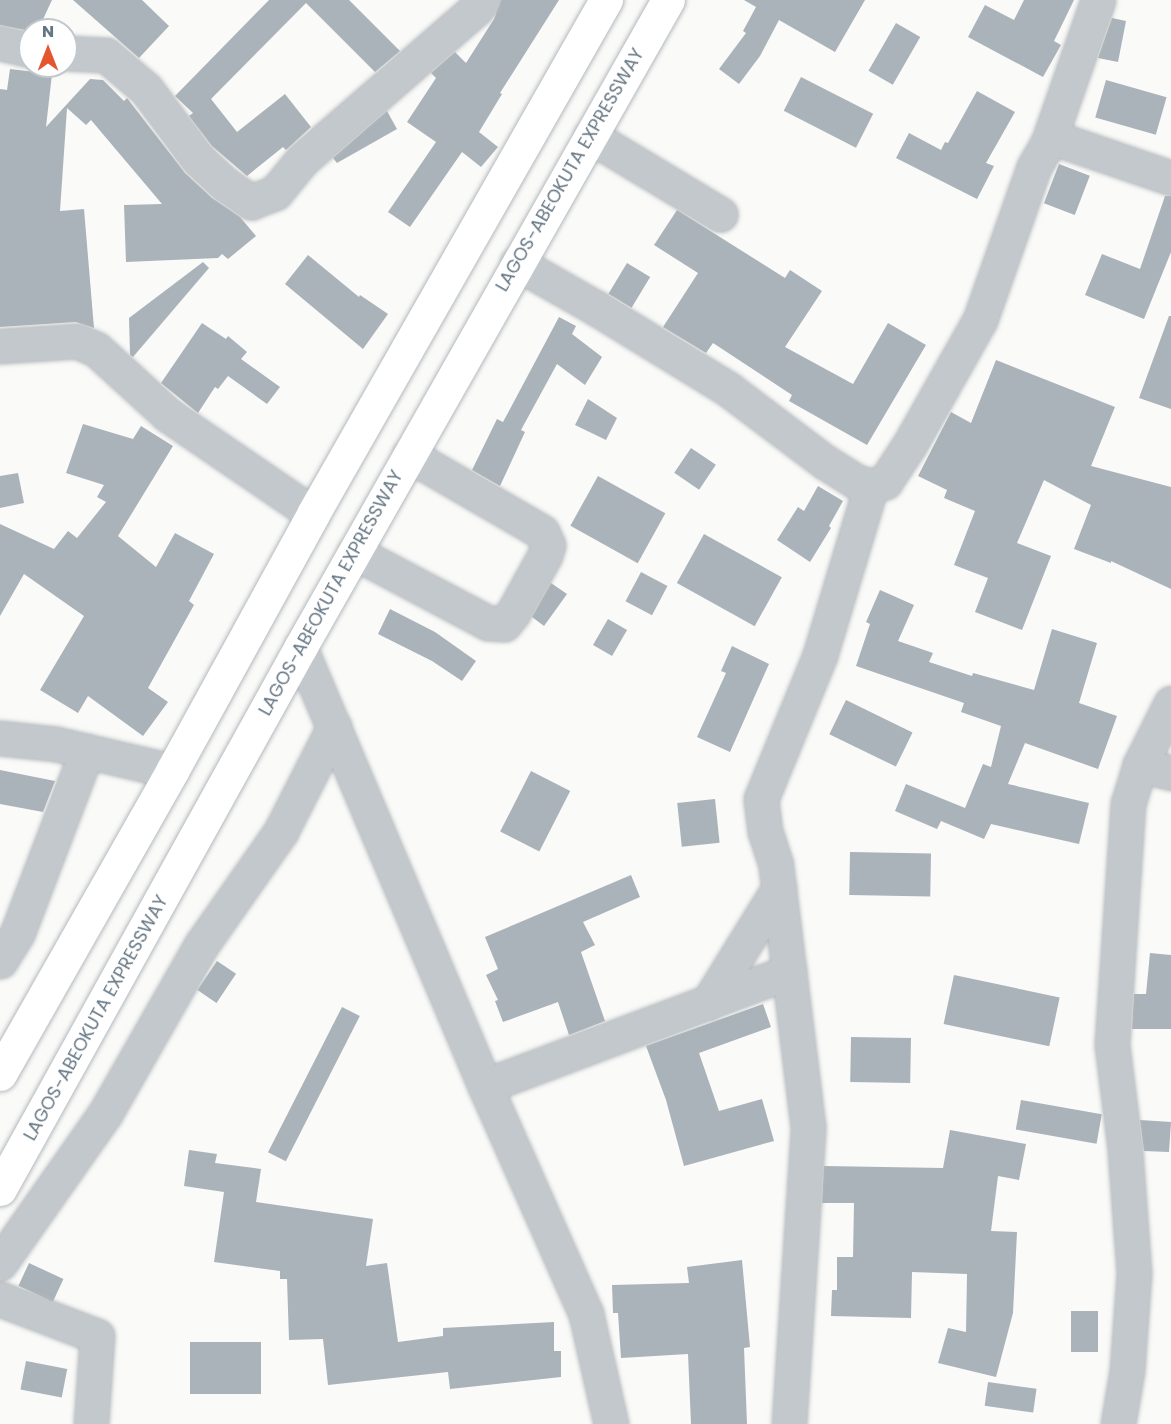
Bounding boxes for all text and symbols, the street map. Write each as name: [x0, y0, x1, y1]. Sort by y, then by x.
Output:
north arrow: [18, 18, 78, 78]
text: N: [42, 20, 54, 43]
street label: LAGOS-ABEOKUTA EXPRESSWAY: [491, 45, 649, 295]
street label: LAGOS-ABEOKUTA EXPRESSWAY: [254, 467, 408, 719]
street label: LAGOS-ABEOKUTA EXPRESSWAY: [19, 892, 173, 1144]

